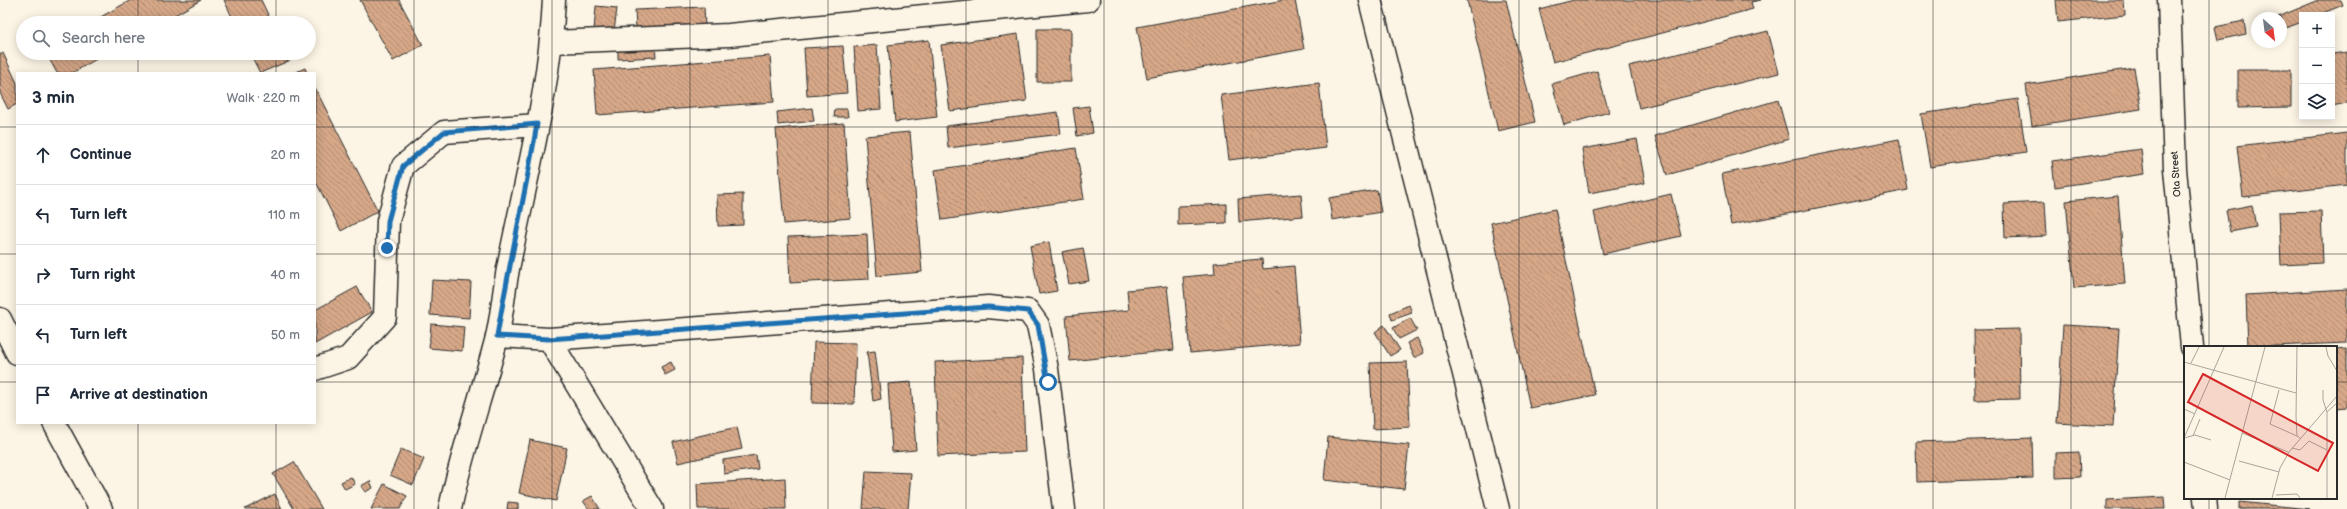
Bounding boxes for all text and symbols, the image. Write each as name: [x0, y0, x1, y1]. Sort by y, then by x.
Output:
north arrow: [2251, 12, 2287, 48]
map controls: [2299, 12, 2335, 120]
button: +: [2299, 12, 2335, 48]
search box: [16, 16, 316, 60]
icon: search: [30, 27, 52, 49]
text: Search here: [62, 29, 145, 48]
button: −: [2299, 48, 2335, 84]
button: layers: [2299, 84, 2335, 120]
text: 3 min: [32, 88, 75, 108]
text: Walk · 220 m: [227, 90, 300, 106]
icon: ahead: [32, 144, 54, 166]
text: Continue: [70, 145, 132, 164]
text: 20 m: [270, 147, 300, 163]
street label: Ota Street: [2168, 151, 2184, 197]
icon: left: [32, 204, 54, 226]
text: Turn left: [70, 205, 127, 224]
text: 110 m: [268, 207, 300, 223]
route end: [378, 239, 396, 257]
icon: right: [32, 264, 54, 286]
text: Turn right: [70, 265, 135, 284]
text: 40 m: [270, 267, 300, 283]
icon: left: [32, 324, 54, 346]
text: Turn left: [70, 325, 127, 344]
text: 50 m: [271, 327, 300, 343]
inset map: [2184, 346, 2337, 499]
route start: [1039, 373, 1057, 391]
icon: arrive: [32, 384, 54, 406]
text: Arrive at destination: [70, 385, 208, 404]

